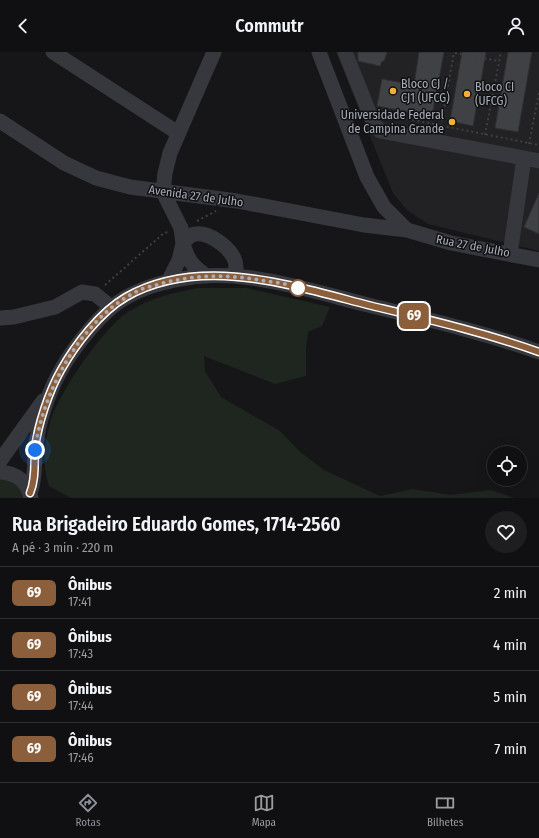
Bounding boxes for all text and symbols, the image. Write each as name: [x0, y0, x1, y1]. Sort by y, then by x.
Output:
icon: back: [12, 15, 34, 37]
text: Commutr: [235, 15, 304, 37]
icon: person: [505, 15, 527, 37]
place label: Bloco CJ / CJ1 (UFCG): [401, 77, 450, 105]
place label: Bloco CI (UFCG): [475, 80, 514, 108]
marker: Bloco CJ / CJ1 (UFCG): [388, 86, 398, 96]
marker: Bloco CI (UFCG): [462, 89, 472, 99]
place label: Universidade Federal de Campina Grande: [341, 108, 444, 136]
marker: Universidade Federal de Campina Grande: [447, 117, 457, 127]
street label: Avenida 27 de Julho: [148, 182, 244, 210]
street label: Rua 27 de Julho: [435, 232, 511, 260]
unlabelled marker: [289, 279, 307, 297]
line badge: 69: [396, 303, 432, 329]
text: 69: [407, 307, 421, 324]
your location: [25, 440, 45, 460]
map controls: [487, 446, 527, 486]
button: locate: [487, 446, 527, 486]
button: heart: [485, 511, 527, 553]
text: Rua Brigadeiro Eduardo Gomes, 1714-2560: [12, 513, 341, 536]
text: A pé · 3 min · 220 m: [12, 540, 113, 555]
text: Ônibus: [68, 576, 112, 594]
text: 69: [27, 584, 41, 601]
text: 2 min: [494, 584, 527, 602]
text: 17:41: [68, 594, 92, 609]
text: Ônibus: [68, 628, 112, 646]
text: 69: [27, 636, 41, 653]
text: 4 min: [493, 636, 527, 654]
text: 17:43: [68, 646, 93, 661]
text: Ônibus: [68, 680, 112, 698]
text: 69: [27, 688, 41, 705]
text: 5 min: [493, 688, 527, 706]
text: 17:44: [68, 698, 94, 713]
text: Ônibus: [68, 732, 112, 750]
text: 69: [27, 740, 41, 757]
text: 7 min: [494, 740, 527, 758]
text: 17:46: [68, 750, 94, 765]
tab: Rotas: [75, 792, 101, 829]
tab: Mapa: [252, 792, 276, 829]
tab: Bilhetes: [427, 792, 463, 829]

